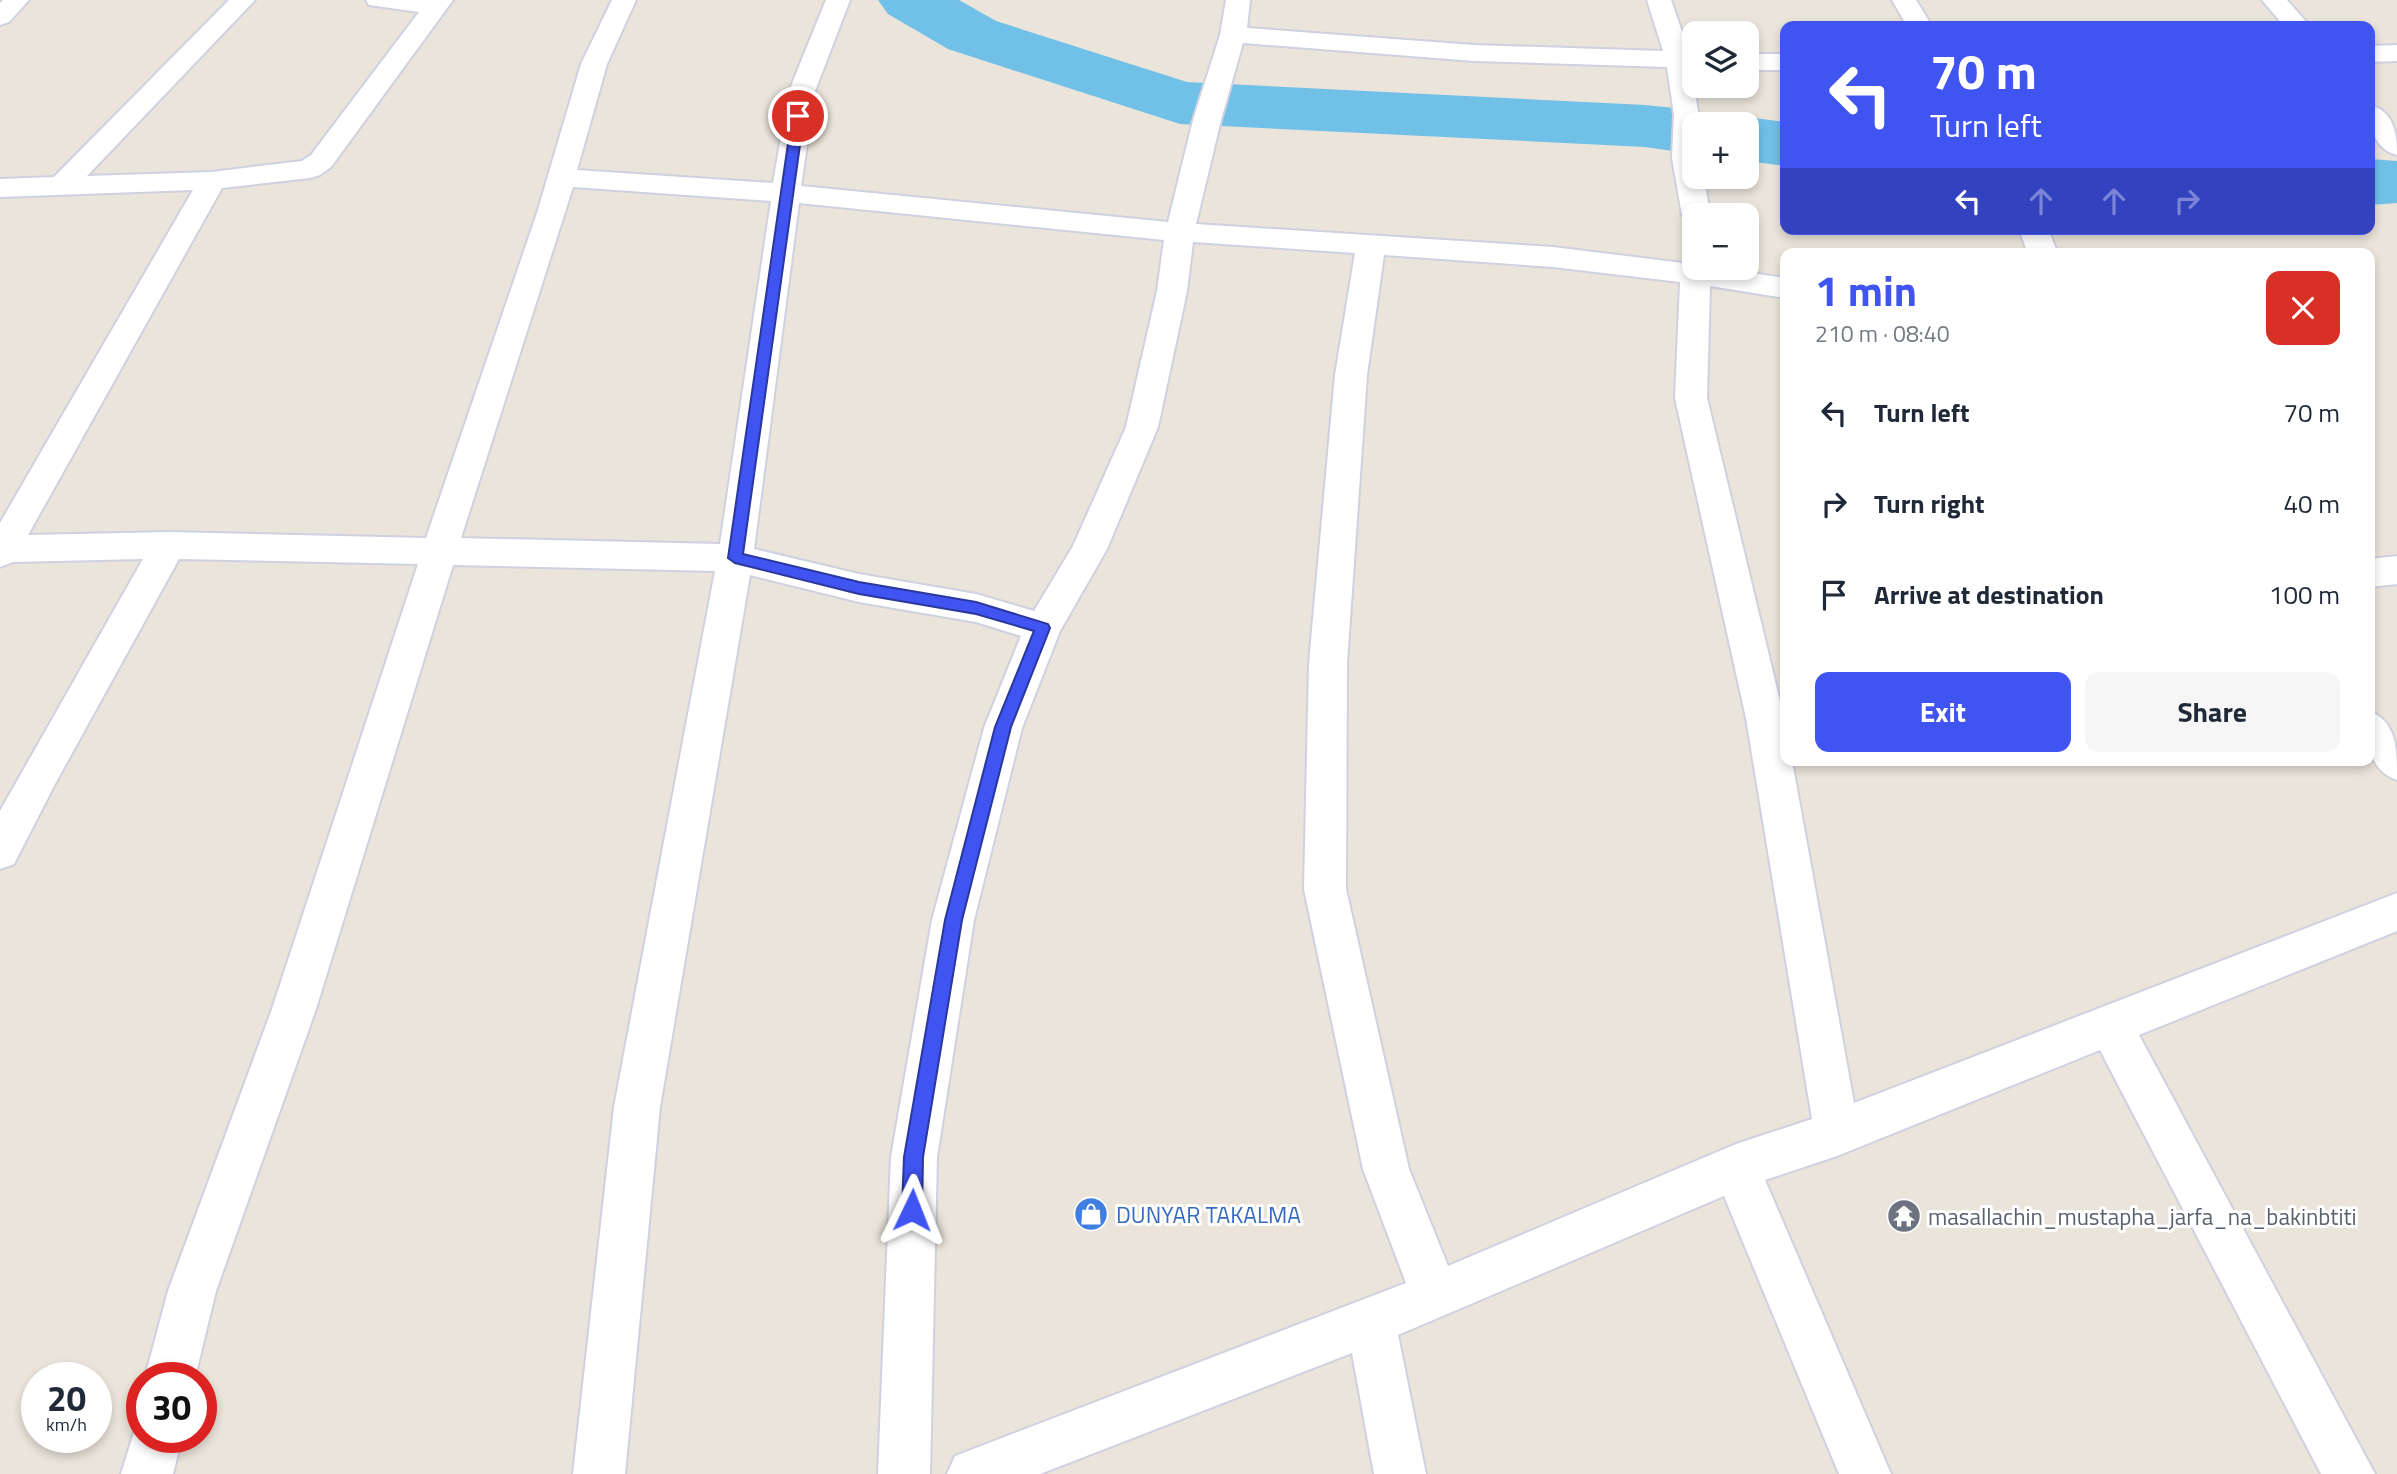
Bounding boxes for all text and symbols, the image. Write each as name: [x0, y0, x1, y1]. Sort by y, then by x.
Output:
map controls: [1682, 21, 1759, 280]
button: layers: [1682, 21, 1759, 98]
text: 70 m: [1930, 33, 2037, 108]
icon: left: [1815, 49, 1906, 140]
pin: [768, 86, 828, 146]
icon: arrive: [779, 97, 817, 135]
text: Turn left: [1930, 101, 2042, 149]
button: +: [1682, 112, 1759, 189]
icon: left: [1949, 182, 1987, 220]
icon: ahead: [2022, 182, 2060, 220]
icon: ahead: [2095, 182, 2133, 220]
icon: right: [2168, 182, 2206, 220]
button: −: [1682, 203, 1759, 280]
text: 1 min: [1815, 258, 1917, 322]
button: close: [2266, 271, 2340, 345]
text: 210 m · 08:40: [1815, 316, 1950, 351]
text: Turn left: [1874, 393, 1969, 432]
text: 70 m: [2283, 393, 2340, 432]
icon: left: [1815, 394, 1853, 432]
text: Turn right: [1874, 484, 1985, 523]
text: 40 m: [2283, 484, 2340, 523]
icon: right: [1815, 485, 1853, 523]
text: Arrive at destination: [1874, 575, 2104, 614]
text: 100 m: [2269, 575, 2340, 614]
icon: arrive: [1815, 576, 1853, 614]
button: Exit: [1815, 672, 2071, 752]
button: Share: [2085, 672, 2340, 752]
position arrow: [875, 1173, 949, 1247]
shop icon: DUNYAR TAKALMA: [1072, 1195, 1110, 1233]
place label: DUNYAR TAKALMA: [1116, 1197, 1301, 1232]
temple icon: masallachin_mustapha_jarfa_na_bakinbtiti: [1885, 1197, 1923, 1235]
place label: masallachin_mustapha_jarfa_na_bakinbtiti: [1928, 1199, 2357, 1234]
speed limit sign: 30: [126, 1362, 217, 1453]
text: 20: [47, 1371, 86, 1425]
text: km/h: [46, 1411, 87, 1438]

